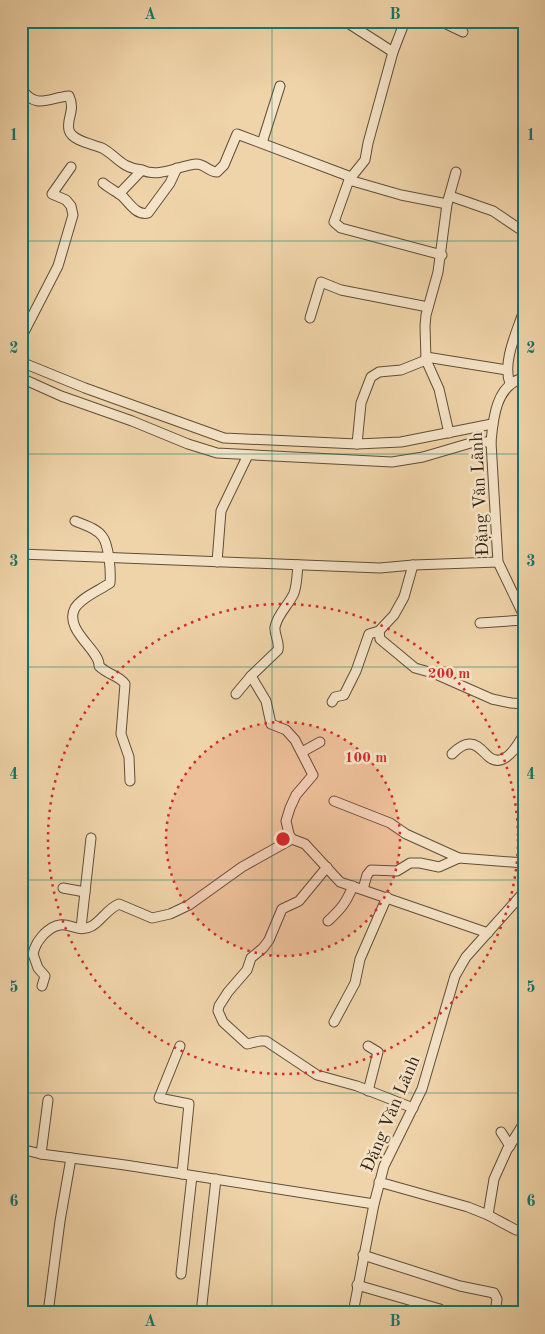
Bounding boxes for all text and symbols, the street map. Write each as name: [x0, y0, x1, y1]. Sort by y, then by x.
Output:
text: A: [144, 7, 156, 23]
text: B: [389, 7, 401, 23]
text: 1: [9, 128, 19, 144]
text: 1: [526, 128, 536, 144]
text: 2: [9, 341, 19, 357]
text: 2: [526, 341, 536, 357]
street label: Đặng Văn Lãnh: [468, 431, 492, 556]
text: 3: [9, 554, 19, 570]
text: 3: [526, 554, 536, 570]
text: 200 m: [428, 667, 470, 682]
text: 100 m: [345, 751, 387, 766]
text: 4: [9, 767, 19, 783]
text: 4: [526, 767, 536, 783]
centre of rings: [274, 830, 292, 848]
text: 5: [9, 980, 19, 996]
text: 5: [526, 980, 536, 996]
street label: Đặng Văn Lãnh: [358, 1053, 424, 1175]
text: 6: [9, 1194, 19, 1210]
text: 6: [526, 1194, 536, 1210]
text: A: [144, 1314, 156, 1330]
text: B: [389, 1314, 401, 1330]

